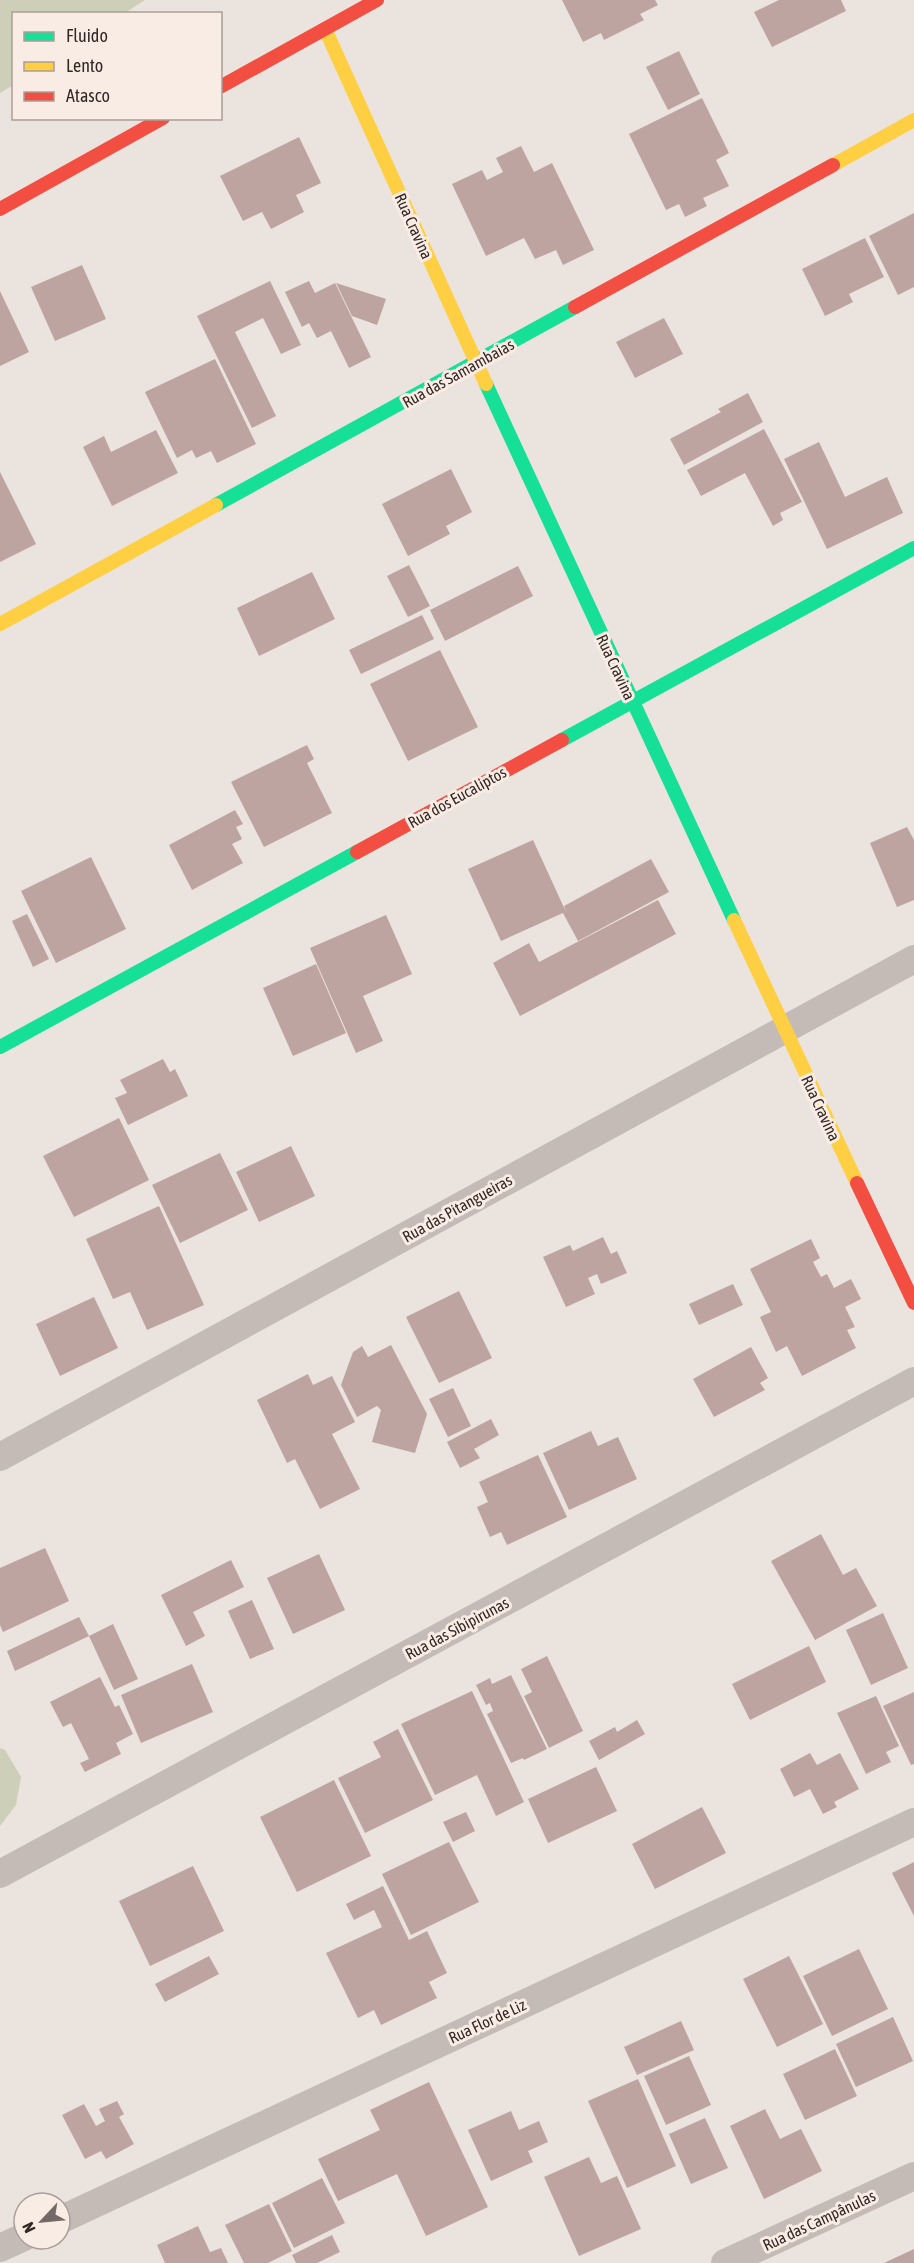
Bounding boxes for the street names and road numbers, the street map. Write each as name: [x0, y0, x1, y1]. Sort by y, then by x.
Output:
street label: Rua Cravina: [392, 190, 436, 262]
street label: Rua das Samambaias: [399, 335, 517, 411]
street label: Rua Cravina: [593, 632, 639, 702]
street label: Rua dos Eucaliptos: [405, 762, 510, 832]
street label: Rua Cravina: [798, 1073, 844, 1143]
street label: Rua das Pitangueiras: [399, 1170, 516, 1246]
street label: Rua das Sibipirunas: [402, 1593, 513, 1664]
street label: Rua Flor de Liz: [446, 1995, 529, 2047]
street label: Rua das Campânulas: [760, 2186, 879, 2255]

